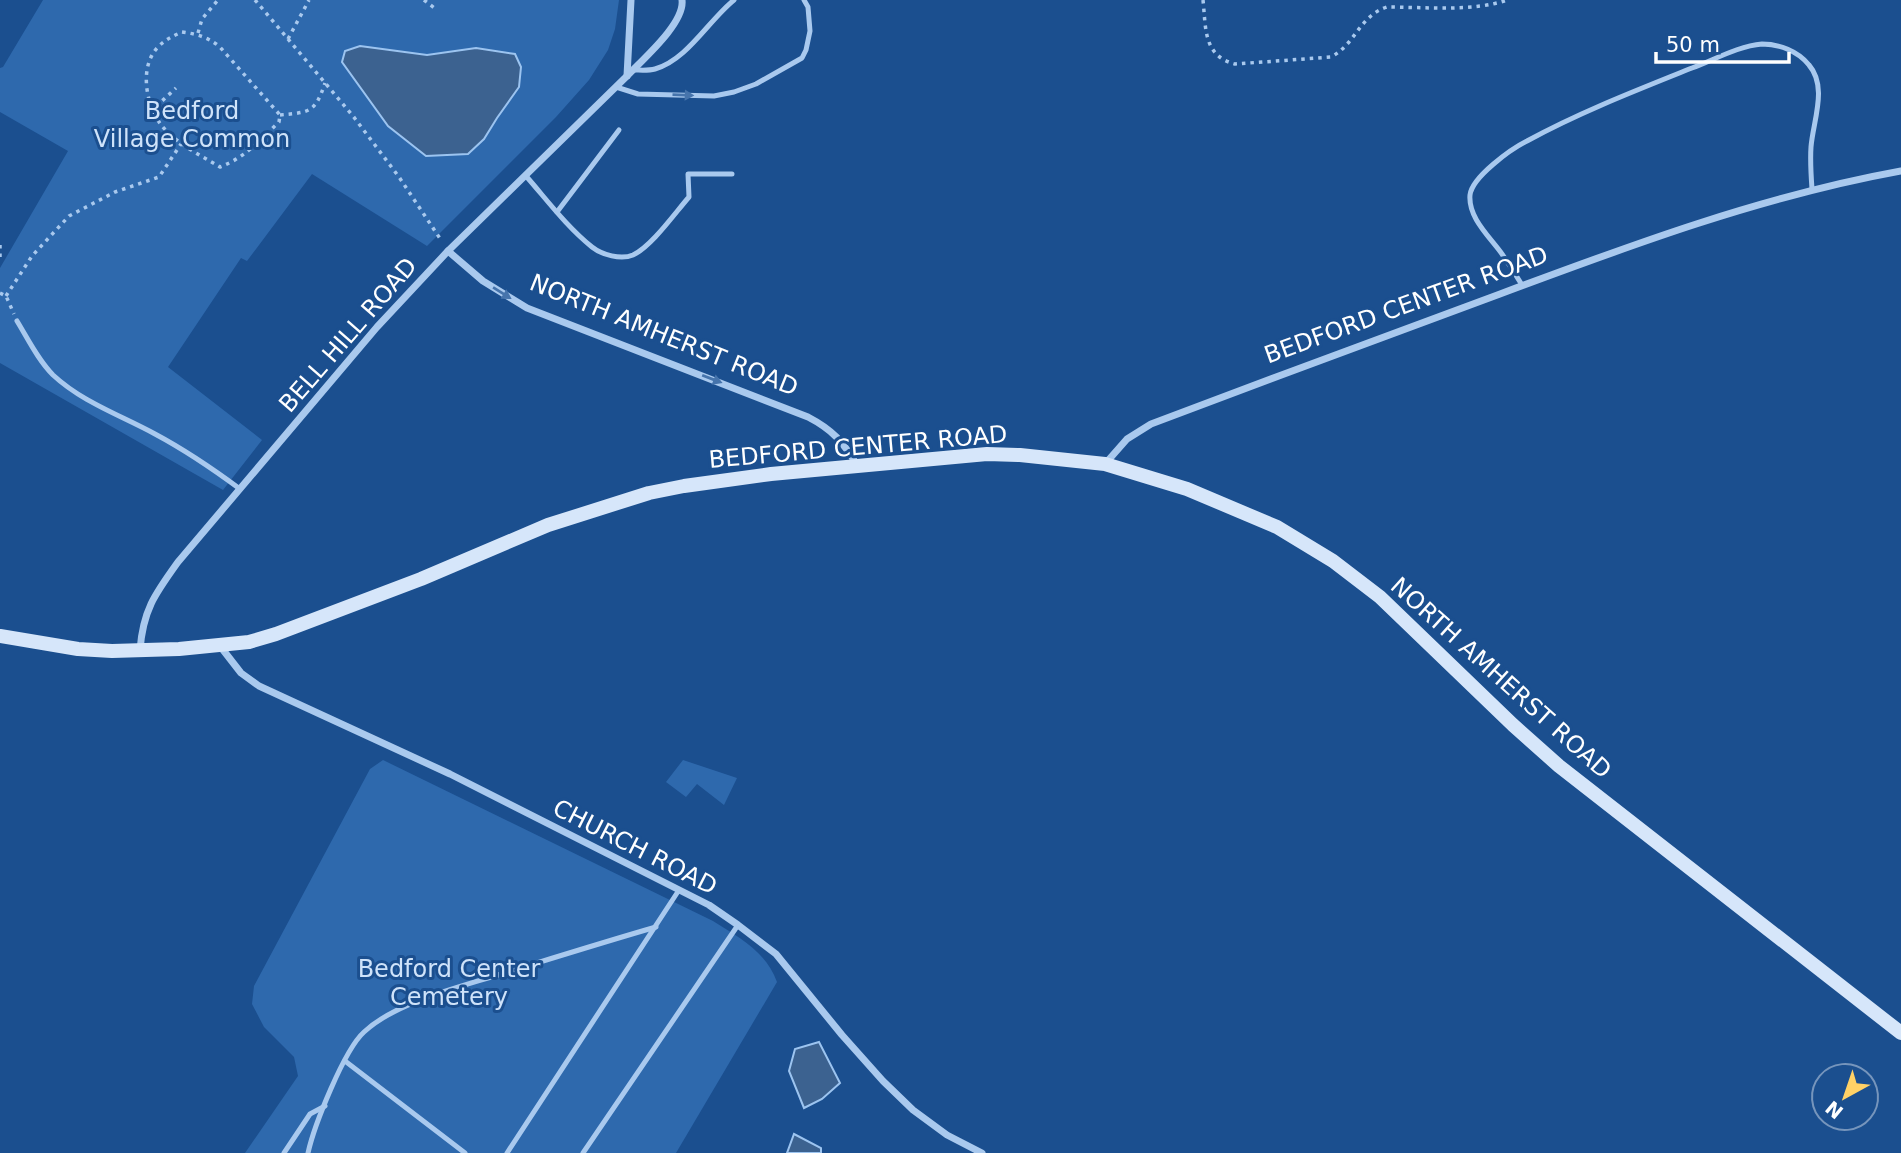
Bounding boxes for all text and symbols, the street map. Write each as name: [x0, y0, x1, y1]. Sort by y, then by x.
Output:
scale bar: [1656, 21, 1789, 65]
text: 50 m: [1666, 33, 1720, 57]
one-way arrow: [673, 90, 695, 101]
park label: Bedford Village Common: [94, 97, 290, 153]
street label: BEDFORD CENTER ROAD: [1260, 241, 1552, 369]
street label: BELL HILL ROAD: [273, 252, 423, 418]
street label: NORTH AMHERST ROAD: [526, 268, 802, 402]
one-way arrow: [493, 286, 512, 299]
one-way arrow: [702, 373, 723, 384]
street label: BEDFORD CENTER ROAD: [708, 420, 1008, 474]
street label: NORTH AMHERST ROAD: [1385, 572, 1617, 784]
street label: CHURCH ROAD: [548, 794, 722, 900]
park label: Bedford Center Cemetery: [358, 955, 540, 1011]
north arrow: [1810, 1062, 1880, 1132]
text: N: [1821, 1096, 1847, 1124]

